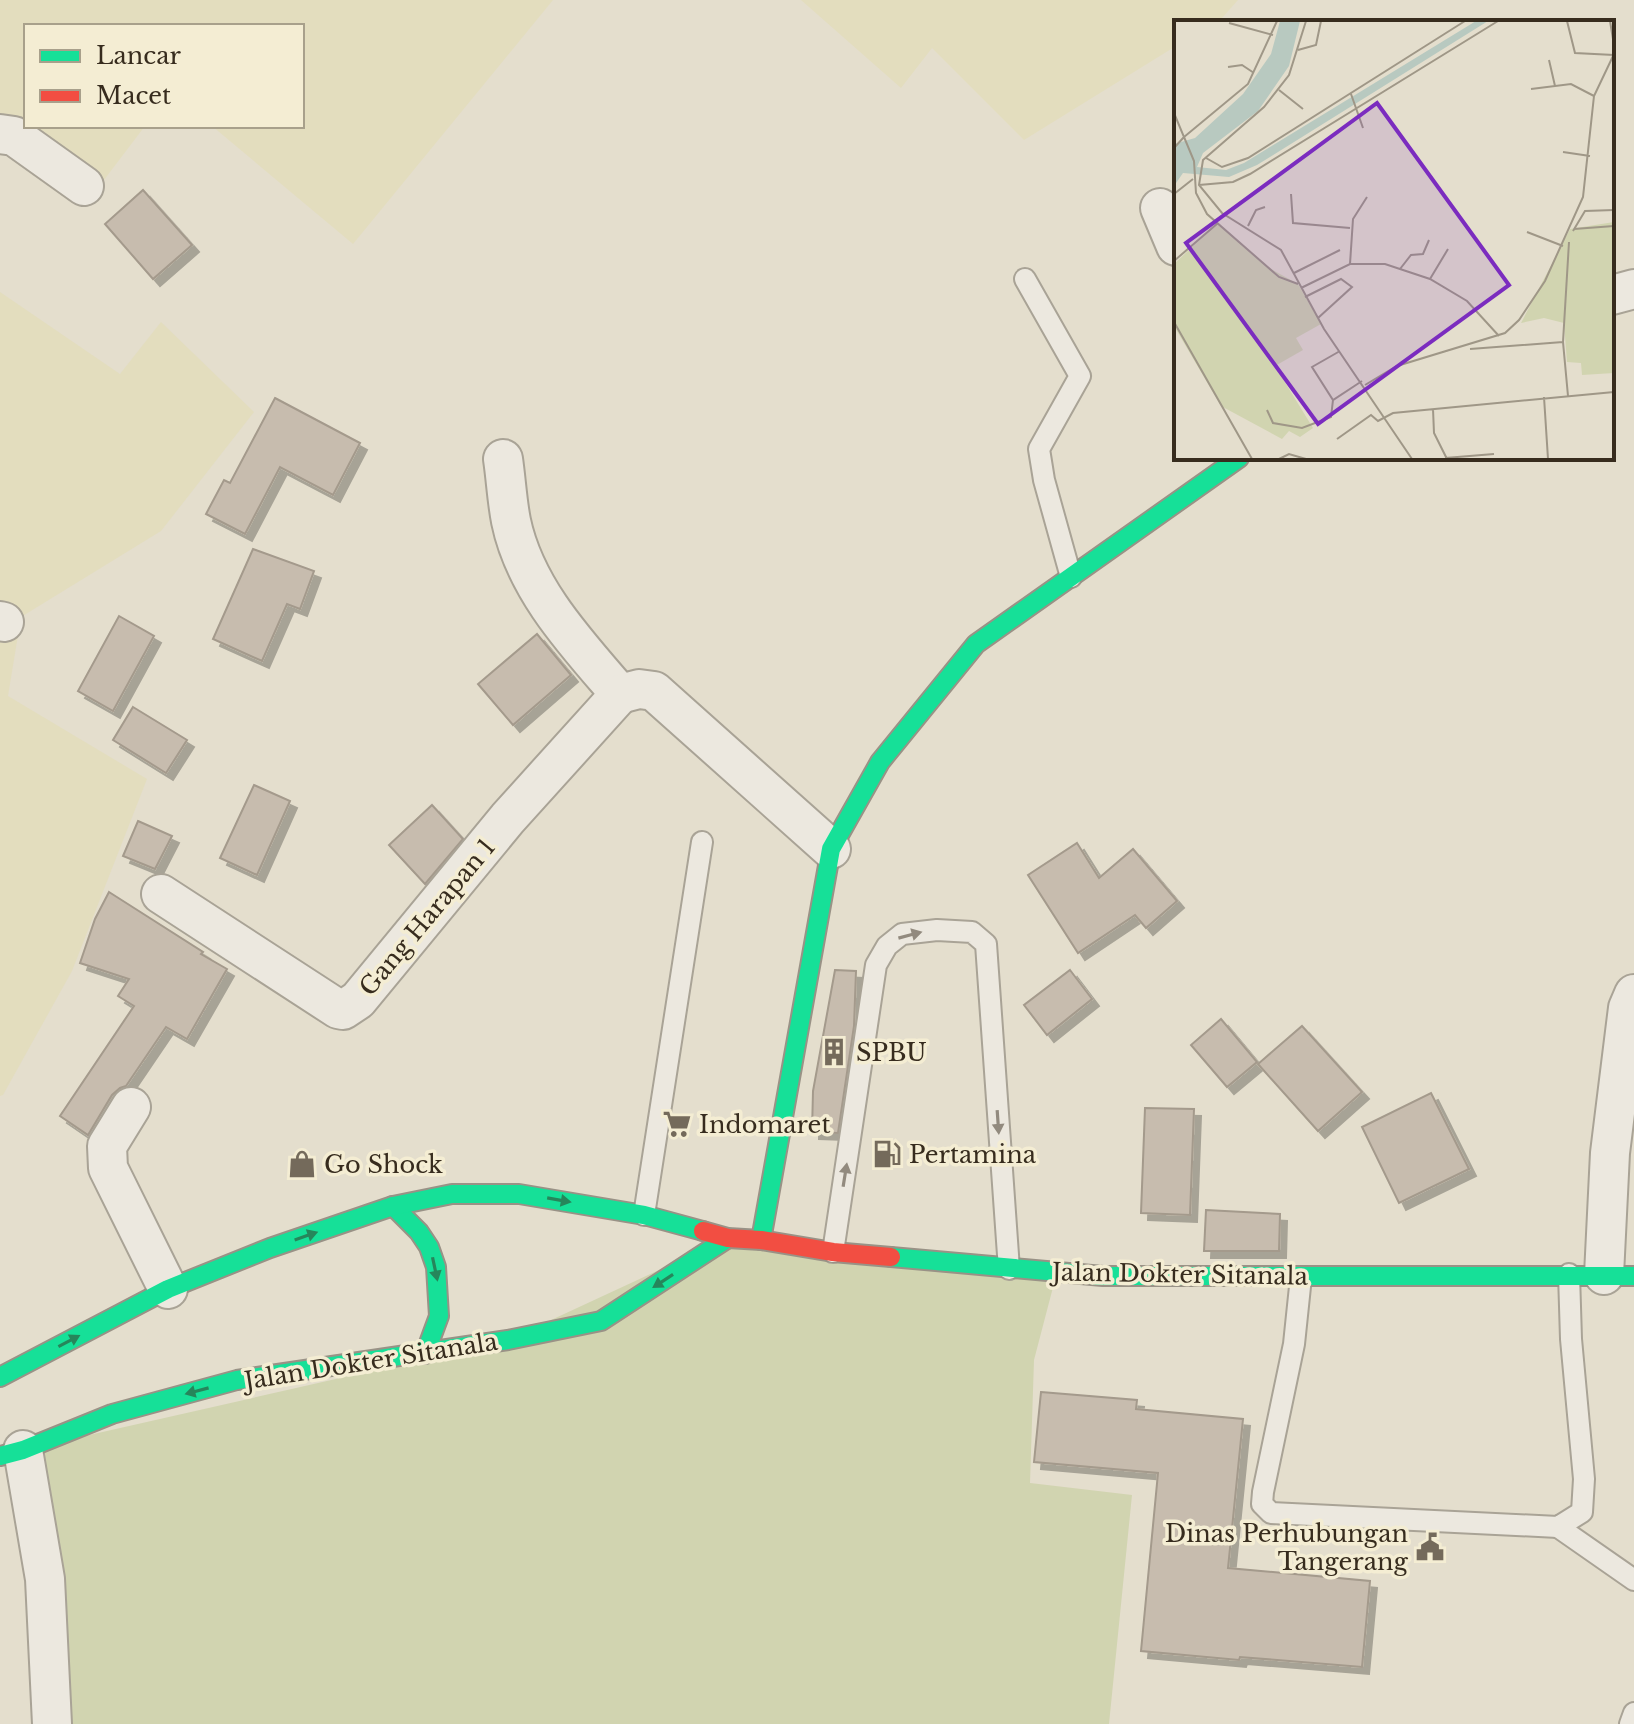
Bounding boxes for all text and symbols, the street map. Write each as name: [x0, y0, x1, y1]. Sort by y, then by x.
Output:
inset map: [1174, 20, 1614, 460]
legend: [24, 24, 304, 128]
text: Lancar: [96, 41, 181, 70]
text: Macet: [96, 81, 171, 110]
street label: Gang Harapan 1: [353, 833, 501, 1001]
one-way arrow: [898, 928, 923, 940]
building icon: SPBU: [819, 1037, 849, 1067]
place label: SPBU: [856, 1038, 927, 1067]
supermarket icon: Indomaret: [662, 1109, 692, 1139]
place label: Indomaret: [699, 1110, 830, 1139]
one-way arrow: [992, 1110, 1005, 1135]
fuel station icon: Pertamina: [872, 1139, 902, 1169]
place label: Pertamina: [909, 1140, 1037, 1169]
shop icon: Go Shock: [287, 1149, 317, 1179]
place label: Go Shock: [324, 1150, 443, 1179]
one-way arrow: [839, 1162, 852, 1187]
one-way arrow: [547, 1195, 572, 1207]
one-way arrow: [294, 1229, 318, 1241]
one-way arrow: [429, 1257, 442, 1282]
street label: Jalan Dokter Sitanala: [1049, 1257, 1309, 1291]
one-way arrow: [652, 1273, 674, 1287]
street label: Jalan Dokter Sitanala: [240, 1327, 500, 1396]
one-way arrow: [58, 1334, 80, 1348]
one-way arrow: [185, 1386, 210, 1398]
place label: Dinas Perhubungan Tangerang: [1165, 1519, 1409, 1576]
public building icon: Dinas Perhubungan Tangerang: [1415, 1532, 1445, 1562]

